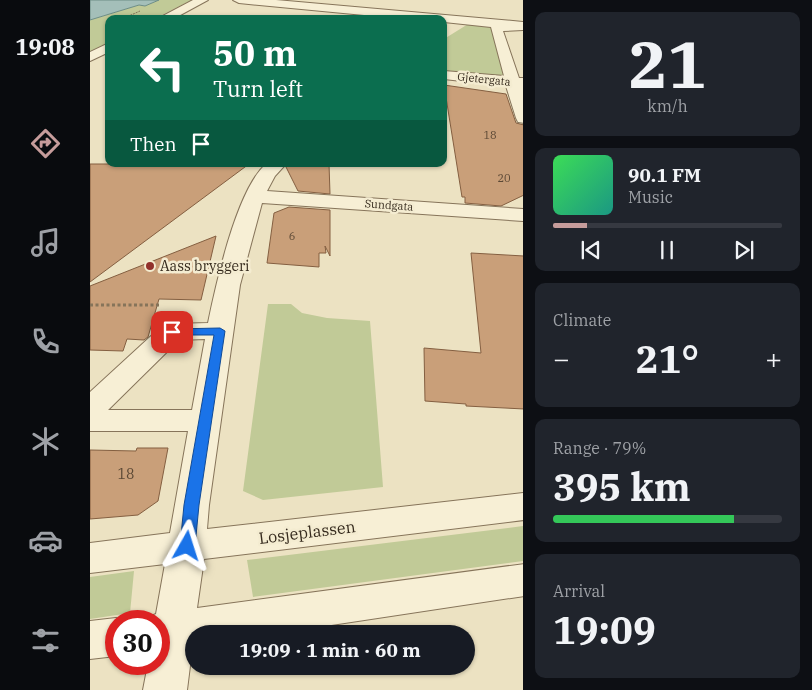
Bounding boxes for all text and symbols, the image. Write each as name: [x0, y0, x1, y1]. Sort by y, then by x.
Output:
text: 21: [628, 21, 707, 106]
text: 50 m: [213, 30, 297, 76]
text: 19:08: [15, 32, 75, 61]
icon: left: [130, 35, 195, 100]
street label: Gjetergata: [457, 69, 511, 89]
text: Turn left: [213, 74, 303, 103]
text: km/h: [647, 96, 688, 116]
icon: directions: [28, 126, 63, 161]
house number: 18: [483, 128, 497, 142]
icon: arrive: [187, 130, 215, 158]
text: Then: [130, 132, 177, 156]
text: 90.1 FM: [628, 163, 701, 187]
house number: 20: [497, 171, 511, 185]
text: Music: [628, 187, 673, 207]
street label: Sundgata: [364, 196, 414, 214]
icon: music: [28, 225, 63, 260]
house number: 6: [289, 229, 295, 243]
icon: previous: [577, 236, 605, 264]
icon: pause: [653, 236, 681, 264]
icon: next: [730, 236, 758, 264]
place label: Aass bryggeri: [160, 257, 250, 275]
marker: Aass bryggeri: [144, 260, 156, 272]
text: Climate: [553, 310, 611, 330]
pin: [151, 311, 193, 353]
icon: arrive: [158, 318, 186, 346]
icon: phone: [28, 324, 63, 359]
text: 21°: [636, 334, 699, 383]
text: −: [553, 340, 570, 377]
text: +: [765, 340, 782, 377]
icon: climate: [28, 424, 63, 459]
text: Range · 79%: [553, 438, 646, 458]
text: 395 km: [553, 462, 691, 511]
house number: 18: [118, 465, 134, 483]
street label: Losjeplassen: [257, 516, 357, 548]
position arrow: [160, 519, 212, 571]
icon: car: [28, 523, 63, 558]
text: Arrival: [553, 581, 605, 601]
text: 19:09: [553, 605, 656, 654]
speed limit sign: 30: [105, 610, 170, 675]
icon: filters: [28, 623, 63, 658]
text: 19:09 · 1 min · 60 m: [239, 638, 421, 662]

